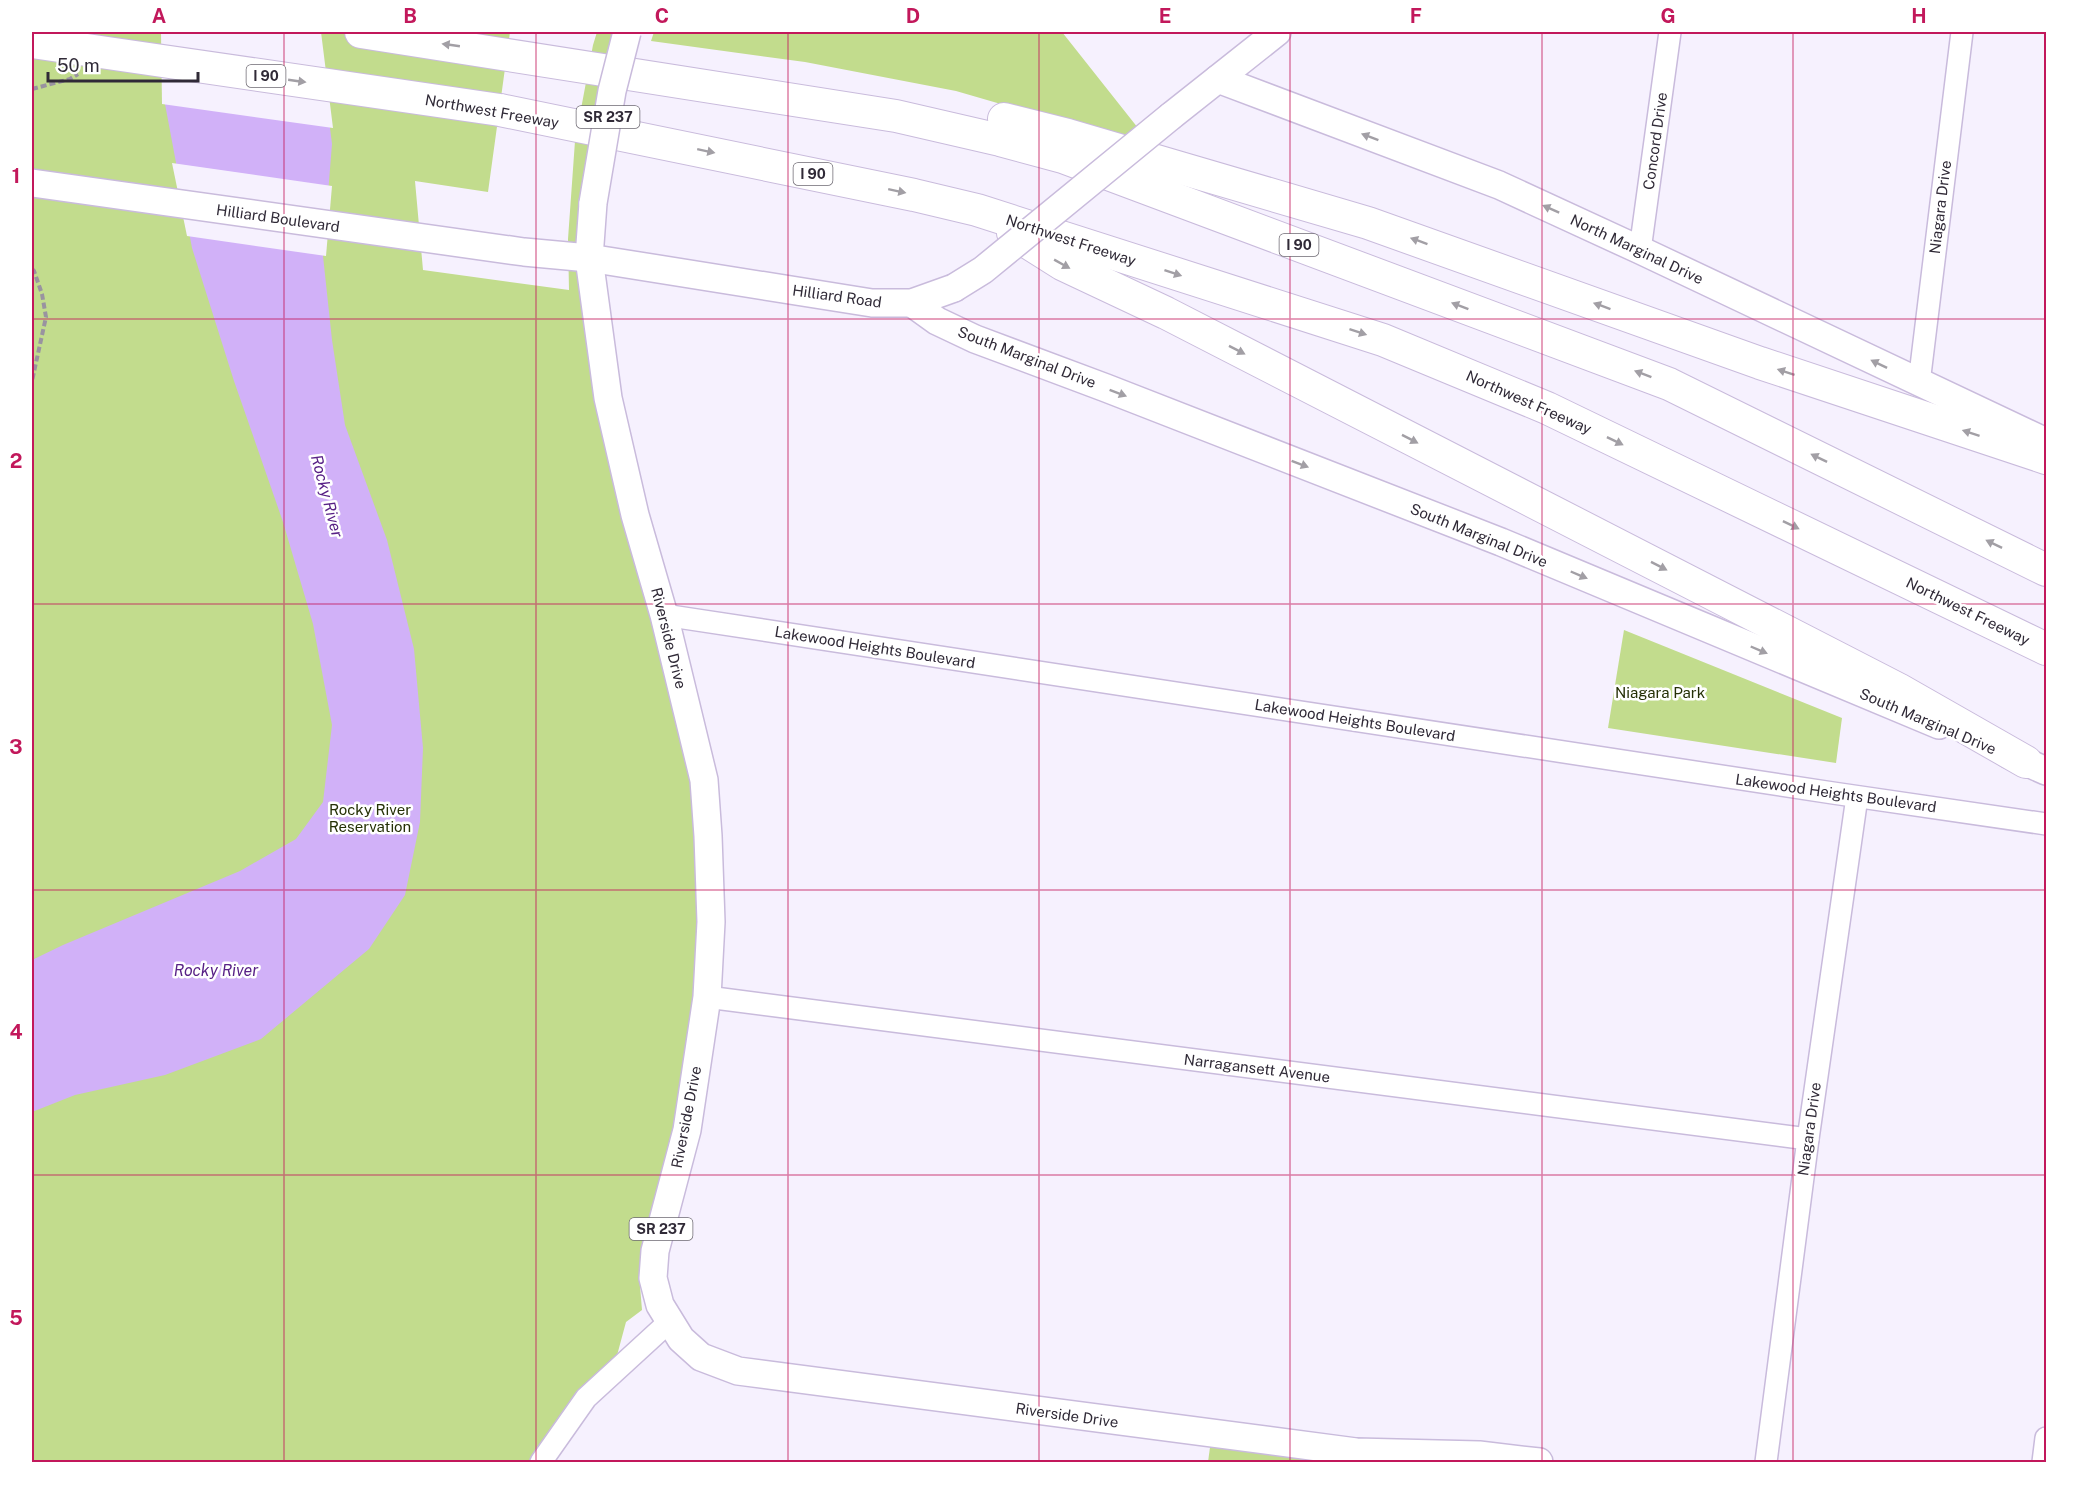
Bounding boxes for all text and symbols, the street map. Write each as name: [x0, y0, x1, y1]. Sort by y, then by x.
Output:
text: A: [152, 4, 166, 28]
text: B: [403, 4, 417, 28]
text: C: [655, 4, 669, 28]
text: D: [906, 4, 920, 28]
text: E: [1159, 4, 1171, 28]
text: F: [1410, 4, 1422, 28]
text: G: [1660, 4, 1676, 28]
text: H: [1911, 4, 1927, 28]
one-way arrow: [441, 40, 460, 49]
scale bar: [48, 45, 198, 83]
text: 50 m: [57, 55, 100, 76]
road number: I 90: [246, 65, 286, 87]
one-way arrow: [288, 76, 307, 85]
street label: Northwest Freeway: [424, 91, 560, 131]
street label: Concord Drive: [1640, 91, 1670, 191]
road number: SR 237: [576, 106, 640, 128]
one-way arrow: [1361, 131, 1379, 141]
one-way arrow: [697, 147, 715, 157]
street label: Niagara Drive: [1926, 159, 1954, 255]
road number: I 90: [794, 163, 832, 185]
text: 1: [12, 164, 20, 188]
one-way arrow: [888, 187, 907, 196]
street label: Hilliard Boulevard: [215, 201, 341, 235]
one-way arrow: [1542, 204, 1560, 214]
street label: Northwest Freeway: [1004, 211, 1138, 269]
street label: North Marginal Drive: [1568, 211, 1706, 287]
road number: I 90: [1280, 234, 1318, 256]
one-way arrow: [1410, 235, 1428, 245]
one-way arrow: [1054, 259, 1071, 269]
one-way arrow: [1164, 269, 1182, 278]
street label: Hilliard Road: [791, 281, 883, 311]
one-way arrow: [1451, 301, 1469, 310]
one-way arrow: [1593, 301, 1611, 311]
street label: South Marginal Drive: [956, 323, 1098, 391]
one-way arrow: [1349, 328, 1367, 338]
one-way arrow: [1229, 345, 1246, 355]
one-way arrow: [1871, 360, 1888, 369]
one-way arrow: [1777, 366, 1795, 376]
street label: Northwest Freeway: [1464, 367, 1594, 437]
one-way arrow: [1634, 369, 1652, 379]
one-way arrow: [1110, 388, 1128, 398]
one-way arrow: [1962, 428, 1980, 438]
one-way arrow: [1402, 434, 1419, 444]
one-way arrow: [1607, 436, 1624, 445]
text: 2: [10, 449, 22, 473]
water label: Rocky River: [307, 453, 347, 540]
one-way arrow: [1810, 453, 1827, 463]
one-way arrow: [1291, 460, 1309, 469]
street label: South Marginal Drive: [1408, 500, 1550, 570]
one-way arrow: [1782, 521, 1799, 530]
one-way arrow: [1985, 539, 2002, 549]
one-way arrow: [1650, 561, 1667, 571]
one-way arrow: [1570, 570, 1588, 580]
street label: Northwest Freeway: [1903, 574, 2033, 648]
street label: Riverside Drive: [648, 586, 690, 690]
street label: Lakewood Heights Boulevard: [774, 623, 976, 671]
one-way arrow: [1750, 645, 1768, 655]
park label: Niagara Park: [1615, 684, 1705, 701]
street label: South Marginal Drive: [1857, 685, 1999, 757]
street label: Lakewood Heights Boulevard: [1254, 696, 1456, 744]
text: 3: [9, 735, 23, 759]
street label: Lakewood Heights Boulevard: [1734, 770, 1938, 816]
park label: Rocky River Reservation: [329, 801, 411, 835]
water label: Rocky River: [174, 961, 259, 980]
text: 4: [9, 1020, 23, 1044]
street label: Narragansett Avenue: [1183, 1051, 1331, 1085]
street label: Riverside Drive: [668, 1064, 704, 1170]
street label: Niagara Drive: [1794, 1081, 1824, 1177]
road number: SR 237: [630, 1218, 692, 1240]
text: 5: [9, 1306, 23, 1330]
street label: Riverside Drive: [1014, 1399, 1120, 1431]

